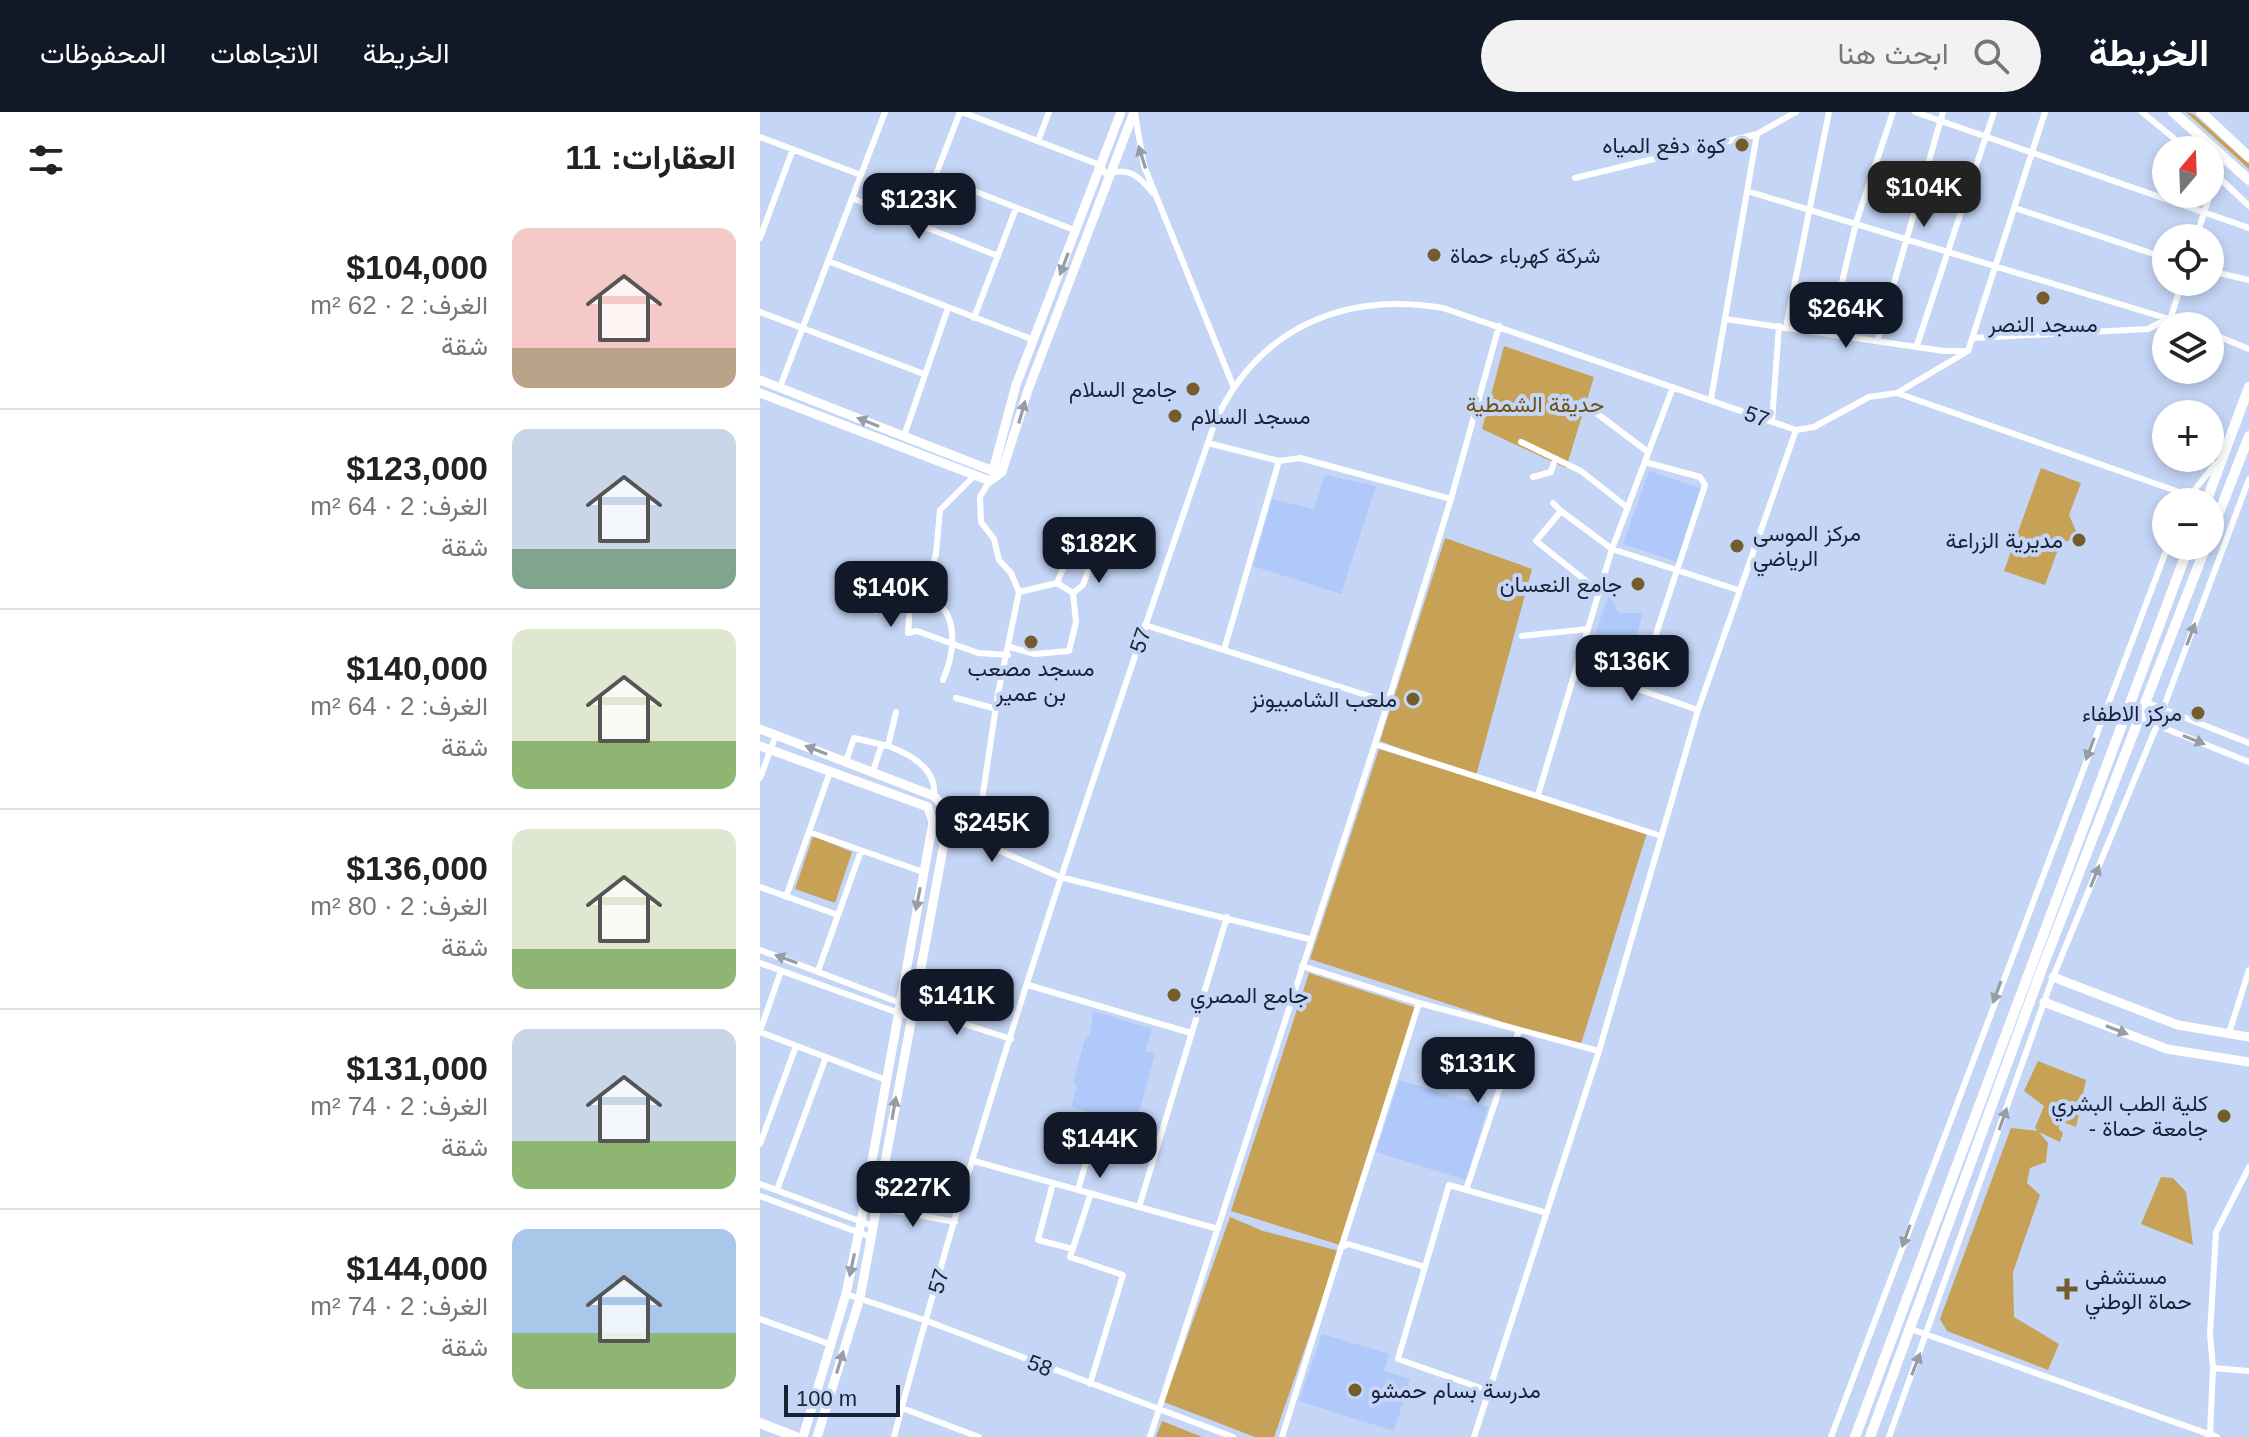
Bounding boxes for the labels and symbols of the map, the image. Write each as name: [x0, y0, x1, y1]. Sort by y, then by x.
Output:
place label: كوة دفع المياه: [1602, 133, 1726, 160]
marker: كوة دفع المياه: [1733, 136, 1751, 154]
north arrow: [2152, 136, 2224, 208]
one-way arrow: [1135, 144, 1148, 168]
pin: $104K: [1868, 161, 1980, 229]
pin: $123K: [863, 173, 975, 241]
place label: شركة كهرباء حماة: [1450, 243, 1600, 269]
marker: شركة كهرباء حماة: [1425, 246, 1443, 264]
one-way arrow: [1057, 252, 1070, 276]
pin: $264K: [1790, 282, 1902, 350]
marker: مسجد النصر: [2034, 289, 2052, 307]
place label: مسجد النصر: [1987, 312, 2098, 338]
place label: جامع السلام: [1069, 377, 1177, 404]
marker: جامع السلام: [1184, 380, 1202, 398]
park label: حديقة الشمطية: [1466, 392, 1604, 417]
one-way arrow: [1016, 399, 1029, 423]
street label: 57: [1741, 401, 1773, 432]
place label: مسجد السلام: [1191, 404, 1310, 431]
marker: مسجد السلام: [1166, 407, 1184, 425]
one-way arrow: [856, 415, 880, 428]
pin: $182K: [1043, 517, 1155, 585]
place label: مركز الموسى الرياضي: [1753, 521, 1861, 577]
place label: مديرية الزراعة: [1945, 528, 2063, 554]
marker: مديرية الزراعة: [2070, 531, 2088, 549]
marker: مركز الموسى الرياضي: [1728, 537, 1746, 555]
pin: $140K: [835, 561, 947, 629]
place label: جامع النعسان: [1500, 572, 1622, 599]
marker: جامع النعسان: [1629, 575, 1647, 593]
one-way arrow: [2185, 622, 2198, 646]
street label: 57: [1125, 625, 1156, 656]
marker: مسجد مصعب بن عمير: [1022, 633, 1040, 651]
pin: $136K: [1576, 635, 1688, 703]
place label: مسجد مصعب بن عمير: [968, 656, 1094, 707]
place label: ملعب الشامبيونز: [1249, 687, 1397, 713]
marker: ملعب الشامبيونز: [1404, 690, 1422, 708]
place label: مركز الاطفاء: [2082, 701, 2182, 727]
marker: مركز الاطفاء: [2189, 704, 2207, 722]
one-way arrow: [2182, 733, 2206, 746]
one-way arrow: [2083, 738, 2096, 762]
one-way arrow: [804, 743, 828, 756]
pin: $245K: [936, 796, 1048, 864]
one-way arrow: [2089, 864, 2102, 888]
one-way arrow: [912, 886, 924, 911]
one-way arrow: [774, 953, 798, 965]
pin: $141K: [901, 969, 1013, 1037]
one-way arrow: [1990, 981, 2003, 1005]
place label: جامع المصري: [1190, 983, 1309, 1014]
marker: جامع المصري: [1165, 986, 1183, 1004]
one-way arrow: [2105, 1024, 2129, 1037]
pin: $131K: [1422, 1037, 1534, 1105]
place label: كلية الطب البشري - جامعة حماة: [2051, 1091, 2208, 1141]
one-way arrow: [888, 1096, 900, 1121]
one-way arrow: [1998, 1107, 2010, 1131]
marker: كلية الطب البشري - جامعة حماة: [2215, 1107, 2233, 1125]
pin: $144K: [1044, 1112, 1156, 1180]
pin: $227K: [857, 1161, 969, 1229]
one-way arrow: [1899, 1224, 1912, 1248]
one-way arrow: [845, 1252, 858, 1277]
place label: مستشفى حماة الوطني: [2085, 1264, 2192, 1320]
street label: 57: [923, 1266, 954, 1296]
marker: مستشفى حماة الوطني: [2056, 1278, 2078, 1300]
street label: 58: [1024, 1349, 1056, 1382]
one-way arrow: [835, 1350, 847, 1374]
one-way arrow: [1910, 1352, 1923, 1376]
place label: مدرسة بسام حمشو: [1371, 1378, 1541, 1405]
scale bar: [784, 1381, 900, 1417]
marker: مدرسة بسام حمشو: [1346, 1381, 1364, 1399]

